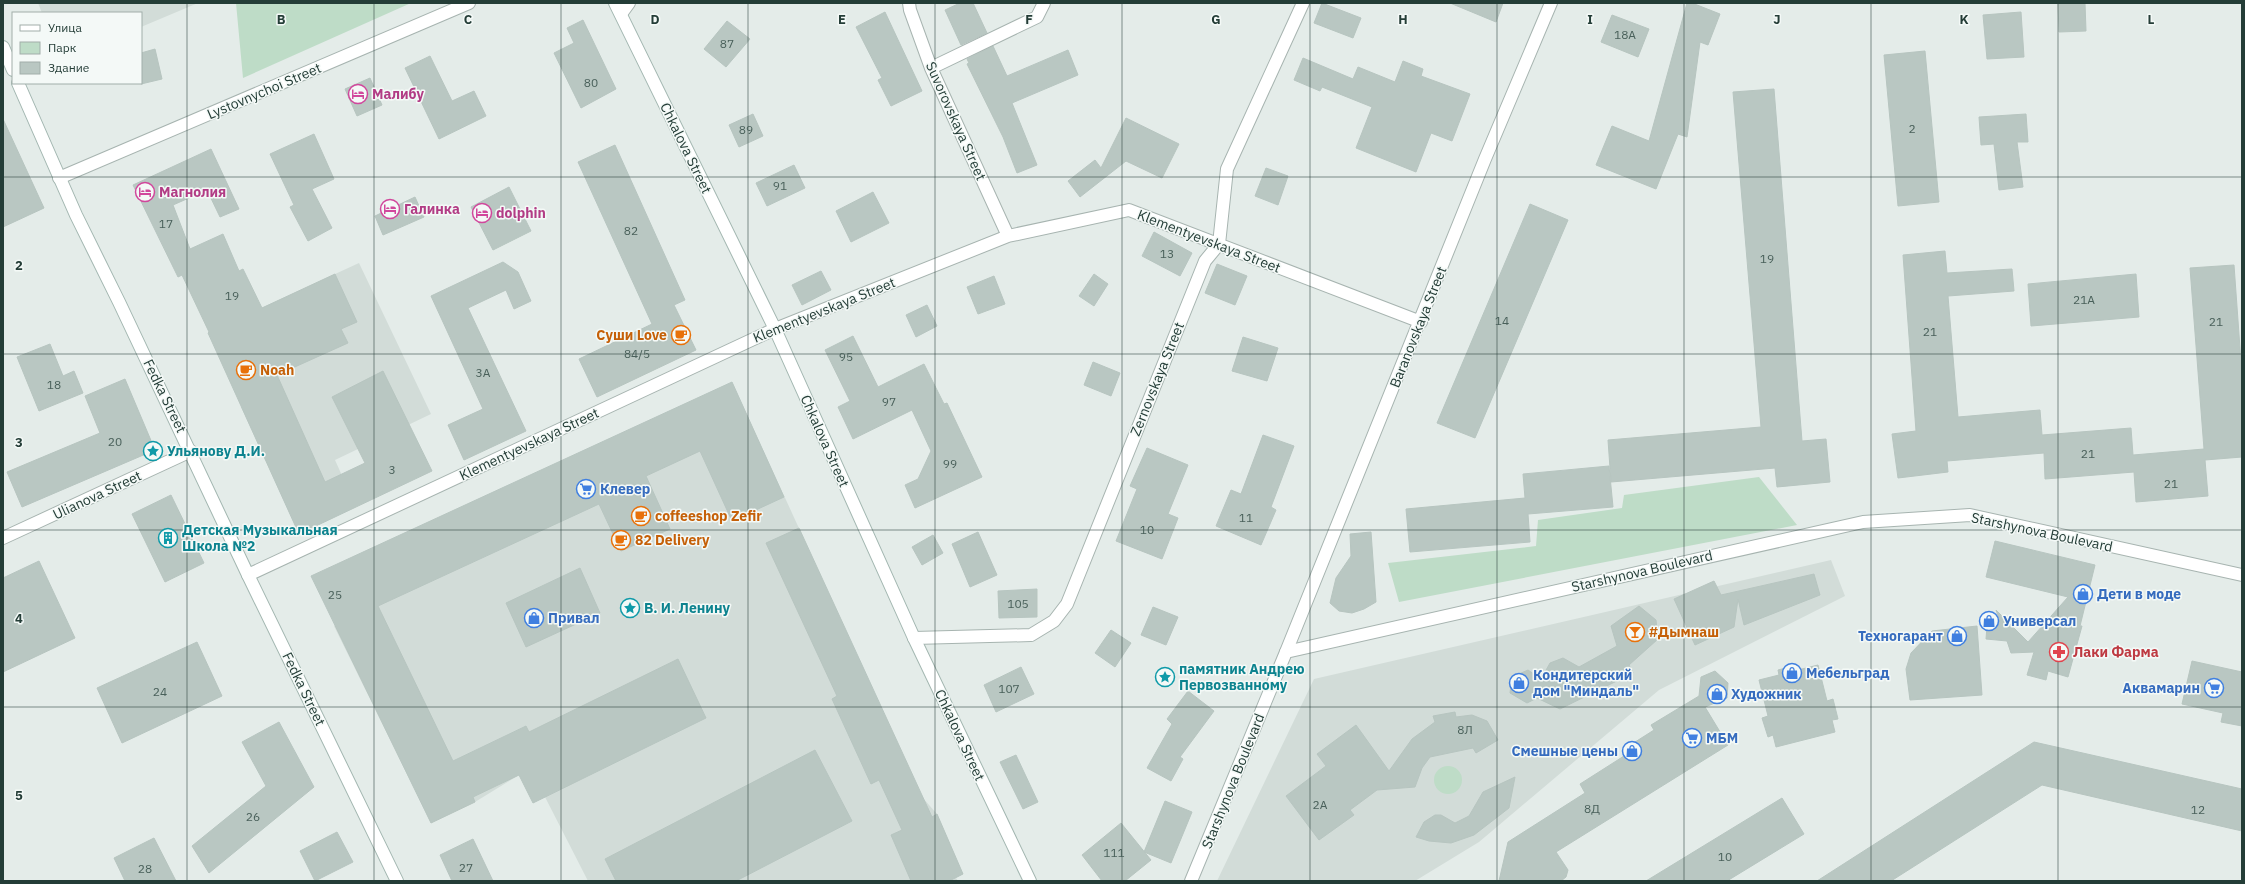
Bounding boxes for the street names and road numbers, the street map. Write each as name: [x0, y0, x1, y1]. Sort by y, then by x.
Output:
street label: Lystovnychoi Street: [204, 59, 324, 123]
street label: Suvorovskaya Street: [922, 59, 990, 183]
street label: Chkalova Street: [656, 100, 716, 196]
street label: Klementyevskaya Street: [1135, 205, 1283, 277]
street label: Baranovskaya Street: [1385, 264, 1451, 390]
street label: Klementyevskaya Street: [750, 273, 898, 347]
street label: Zernovskaya Street: [1126, 319, 1188, 438]
street label: Fedka Street: [139, 356, 191, 436]
street label: Chkalova Street: [797, 392, 853, 490]
street label: Klementyevskaya Street: [456, 404, 602, 484]
street label: Ulianova Street: [50, 467, 144, 523]
street label: Starshynova Boulevard: [1970, 508, 2114, 556]
street label: Starshynova Boulevard: [1570, 546, 1714, 596]
street label: Fedka Street: [278, 649, 330, 729]
street label: Chkalova Street: [931, 686, 989, 784]
street label: Starshynova Boulevard: [1198, 711, 1268, 851]

